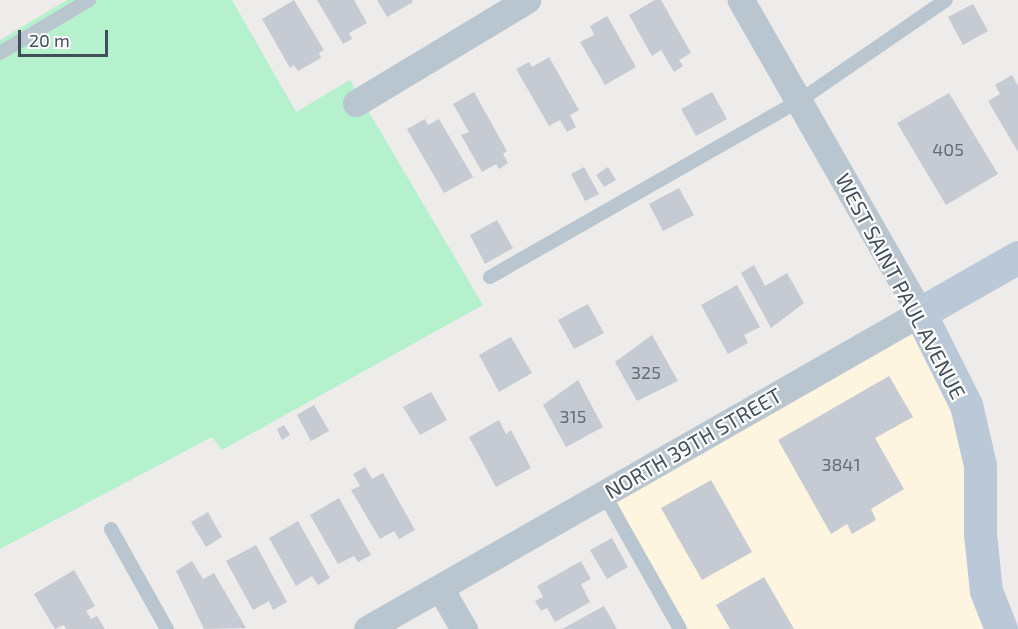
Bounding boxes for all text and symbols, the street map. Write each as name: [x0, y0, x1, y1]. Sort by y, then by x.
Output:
scale bar: [21, 18, 111, 56]
text: 20 m: [29, 29, 70, 51]
house number: 405: [932, 138, 964, 160]
street label: WEST SAINT PAUL AVENUE: [830, 168, 972, 404]
house number: 325: [631, 361, 661, 383]
street label: NORTH 39TH STREET: [600, 382, 786, 504]
house number: 315: [560, 405, 586, 427]
house number: 3841: [821, 453, 861, 475]

